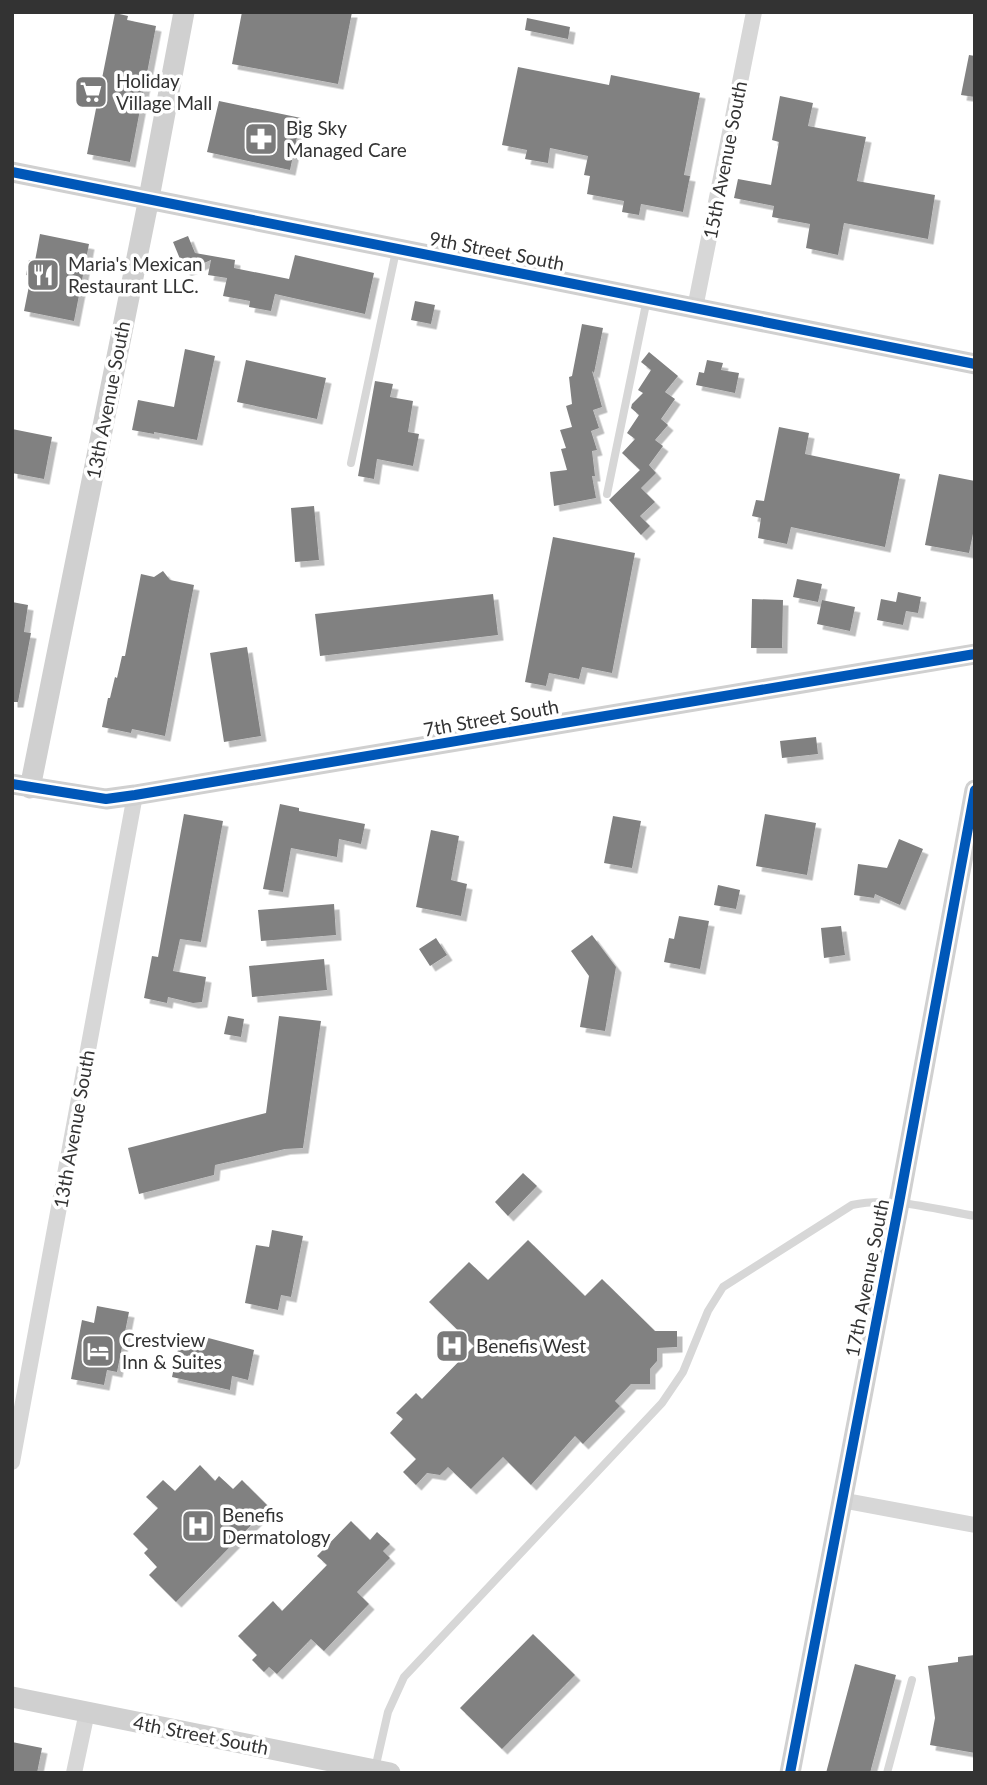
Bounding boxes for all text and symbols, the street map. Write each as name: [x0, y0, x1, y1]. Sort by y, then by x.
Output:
place label: Holiday Village Mall: [116, 69, 212, 114]
supermarket icon: Holiday Village Mall: [72, 73, 110, 111]
street label: 15th Avenue South: [698, 79, 751, 241]
place label: Big Sky Managed Care: [286, 116, 407, 161]
pharmacy icon: Big Sky Managed Care: [242, 120, 280, 158]
street label: 9th Street South: [428, 226, 567, 275]
place label: Maria's Mexican Restaurant LLC.: [68, 252, 203, 297]
restaurant icon: Maria's Mexican Restaurant LLC.: [24, 256, 62, 294]
street label: 13th Avenue South: [81, 319, 134, 481]
street label: 7th Street South: [421, 694, 560, 741]
street label: 13th Avenue South: [48, 1048, 99, 1210]
street label: 17th Avenue South: [840, 1197, 893, 1359]
hospital icon: Benefis West: [433, 1327, 471, 1365]
place label: Crestview Inn & Suites: [122, 1328, 222, 1373]
hotel icon: Crestview Inn & Suites: [79, 1332, 117, 1370]
place label: Benefis West: [476, 1334, 586, 1357]
place label: Benefis Dermatology: [222, 1503, 331, 1548]
hospital icon: Benefis Dermatology: [179, 1507, 217, 1545]
street label: 4th Street South: [132, 1710, 271, 1759]

